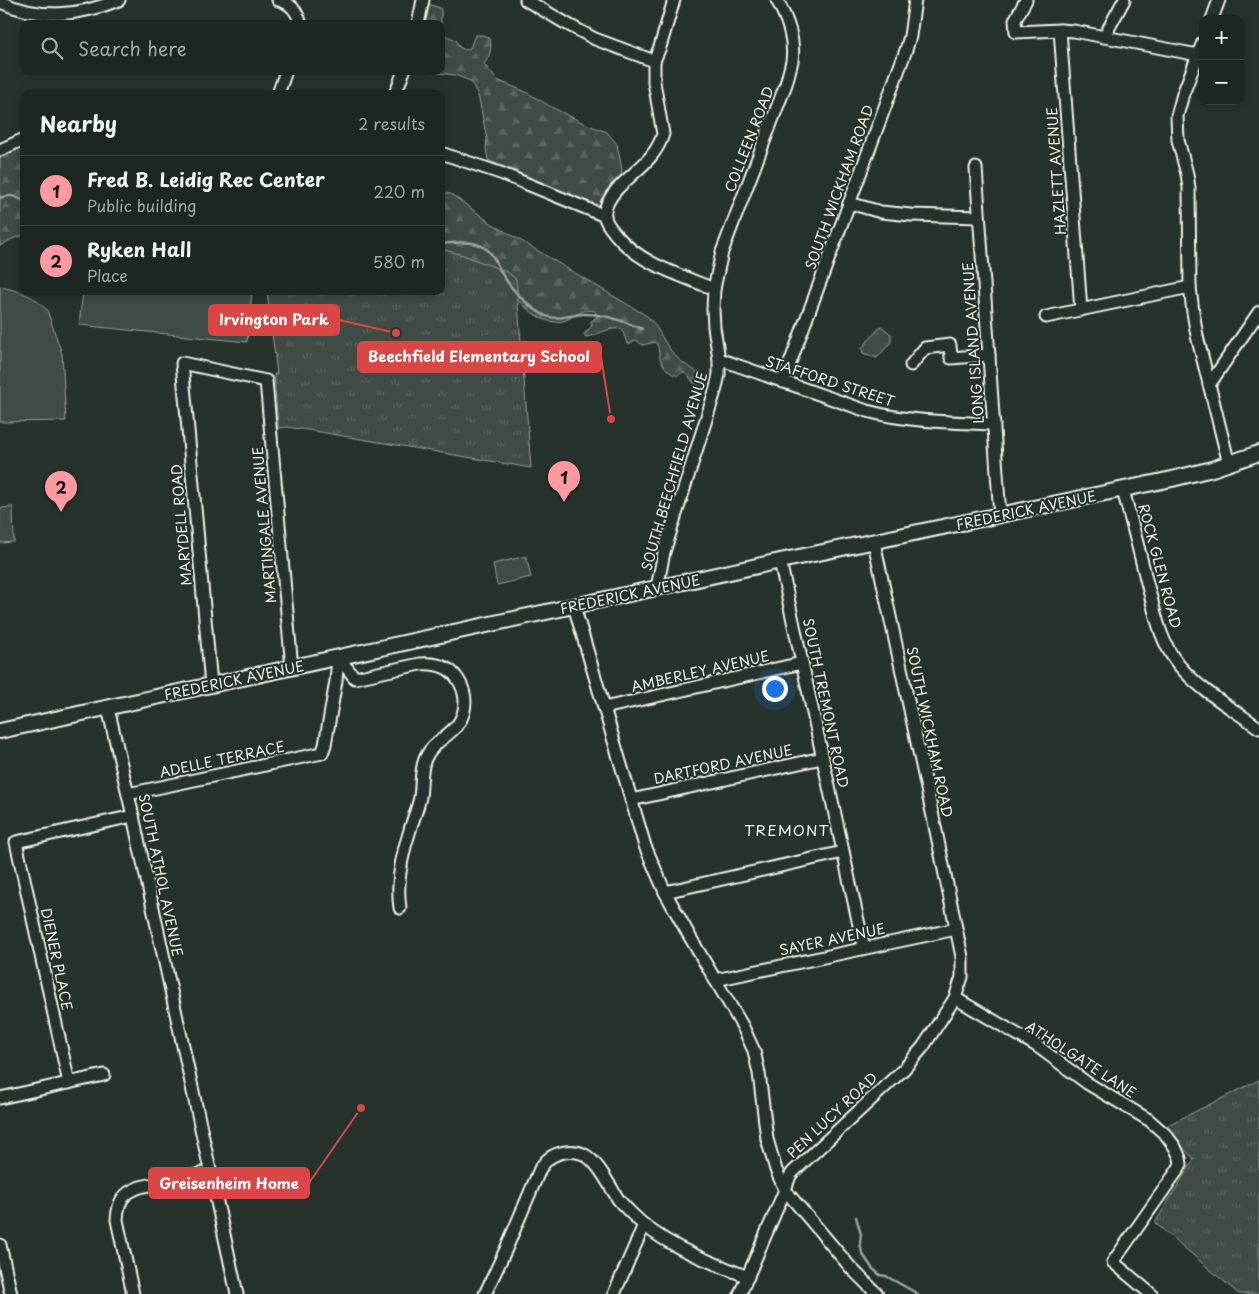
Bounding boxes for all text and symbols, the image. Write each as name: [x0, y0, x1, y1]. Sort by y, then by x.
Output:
map controls: [1199, 15, 1244, 105]
button: +: [1199, 15, 1244, 60]
search box: [20, 20, 445, 75]
icon: search: [38, 34, 66, 62]
text: Search here: [78, 34, 187, 62]
button: −: [1199, 60, 1244, 105]
street label: COLLEEN ROAD: [719, 83, 779, 195]
street label: SOUTH WICKHAM ROAD: [799, 102, 879, 272]
street label: HAZLETT AVENUE: [1041, 106, 1071, 236]
text: Nearby: [40, 107, 117, 139]
text: 2 results: [358, 111, 425, 135]
text: Fred B. Leidig Rec Center: [87, 165, 325, 193]
text: 1: [52, 179, 60, 203]
text: 220 m: [374, 179, 425, 203]
text: Public building: [87, 193, 197, 217]
text: Ryken Hall: [87, 235, 191, 263]
text: 2: [50, 249, 62, 273]
text: 580 m: [373, 249, 425, 273]
street label: LONG ISLAND AVENUE: [957, 261, 989, 424]
text: Place: [87, 263, 128, 287]
callout: Irvington Park: [209, 305, 339, 335]
text: Irvington Park: [219, 307, 329, 330]
callout: Beechfield Elementary School: [358, 342, 601, 372]
text: Beechfield Elementary School: [368, 344, 590, 367]
street label: STAFFORD STREET: [763, 350, 898, 412]
street label: SOUTH BEECHFIELD AVENUE: [635, 369, 713, 573]
street label: MARTINGALE AVENUE: [247, 446, 281, 604]
pin: 1: [548, 461, 580, 502]
street label: MARYDELL ROAD: [165, 463, 197, 587]
pin: 2: [45, 471, 77, 512]
street label: FREDERICK AVENUE: [954, 485, 1098, 535]
street label: ROCK GLEN ROAD: [1133, 501, 1187, 631]
street label: FREDERICK AVENUE: [558, 569, 702, 619]
street label: SOUTH TREMONT ROAD: [798, 616, 854, 790]
street label: AMBERLEY AVENUE: [629, 645, 771, 697]
street label: SOUTH WICKHAM ROAD: [902, 645, 958, 819]
street label: FREDERICK AVENUE: [162, 655, 306, 705]
your location: [762, 676, 788, 702]
street label: ADELLE TERRACE: [157, 735, 287, 783]
street label: DARTFORD AVENUE: [652, 739, 794, 789]
street label: SOUTH ATHOL AVENUE: [133, 792, 189, 959]
district label: TREMONT: [744, 818, 830, 841]
street label: DIENER PLACE: [36, 906, 78, 1012]
street label: SAYER AVENUE: [777, 917, 887, 960]
street label: ATHOLGATE LANE: [1021, 1015, 1141, 1103]
street label: PEN LUCY ROAD: [782, 1067, 882, 1163]
callout: Greisenheim Home: [149, 1168, 309, 1198]
text: Greisenheim Home: [159, 1171, 299, 1194]

